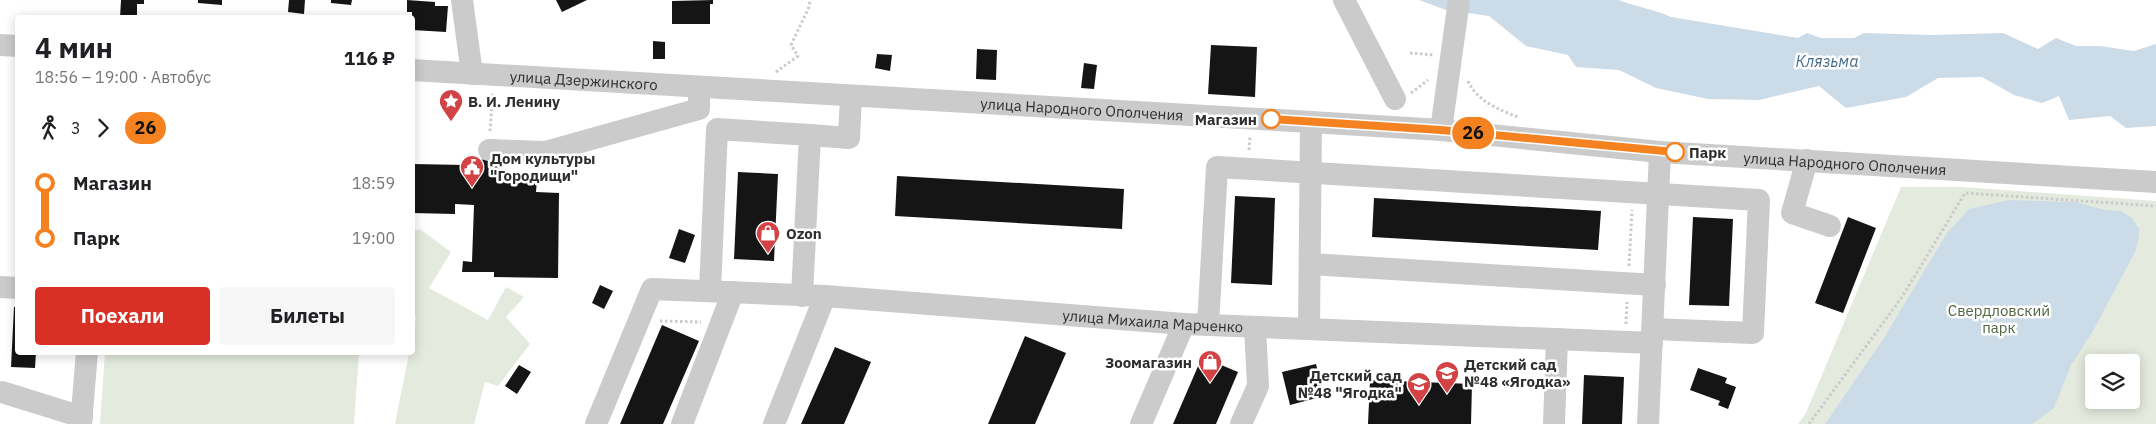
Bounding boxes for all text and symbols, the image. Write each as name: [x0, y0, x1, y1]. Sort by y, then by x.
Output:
text: 4 мин: [35, 29, 113, 66]
text: 116 ₽: [344, 46, 395, 70]
water label: Клязьма: [1796, 51, 1858, 71]
street label: улица Дзержинского: [509, 66, 658, 94]
text: 18:56 – 19:00 · Автобус: [35, 67, 211, 87]
place icon: В. И. Ленину: [438, 88, 464, 122]
place label: В. И. Ленину: [468, 92, 560, 111]
street label: улица Народного Ополчения: [980, 93, 1184, 124]
marker: Магазин: [1261, 109, 1281, 129]
place label: Магазин: [1195, 110, 1257, 129]
icon: walk: [35, 114, 63, 142]
icon: forward: [89, 114, 117, 142]
text: 26: [135, 116, 156, 139]
line badge: 26: [1450, 117, 1496, 149]
text: 3: [71, 118, 81, 138]
text: 26: [1462, 121, 1484, 144]
marker: Парк: [1665, 142, 1685, 162]
place label: Парк: [1689, 143, 1726, 162]
street label: улица Народного Ополчения: [1743, 148, 1947, 179]
place label: Дом культуры "Городищи": [490, 149, 595, 185]
public building icon: Дом культуры "Городищи": [459, 154, 485, 188]
text: Магазин: [73, 171, 152, 195]
text: 18:59: [352, 173, 395, 193]
shop icon: Ozon: [755, 220, 781, 254]
place label: Ozon: [786, 224, 822, 243]
text: Парк: [73, 226, 120, 250]
text: 19:00: [352, 228, 395, 248]
button: Поехали: [35, 287, 210, 345]
button: Билеты: [220, 287, 395, 345]
park label: Свердловский парк: [1948, 301, 2050, 337]
street label: улица Михаила Марченко: [1062, 305, 1243, 336]
shop icon: Зоомагазин: [1197, 349, 1223, 383]
place label: Зоомагазин: [1105, 353, 1192, 372]
map controls: [2085, 354, 2140, 409]
button: layers: [2085, 354, 2140, 409]
place label: Детский сад №48 «Ягодка»: [1464, 355, 1570, 391]
school or university icon: Детский сад №48 «Ягодка»: [1434, 360, 1460, 394]
place label: Детский сад №48 "Ягодка": [1298, 366, 1402, 402]
school or university icon: Детский сад №48 "Ягодка": [1406, 371, 1432, 405]

